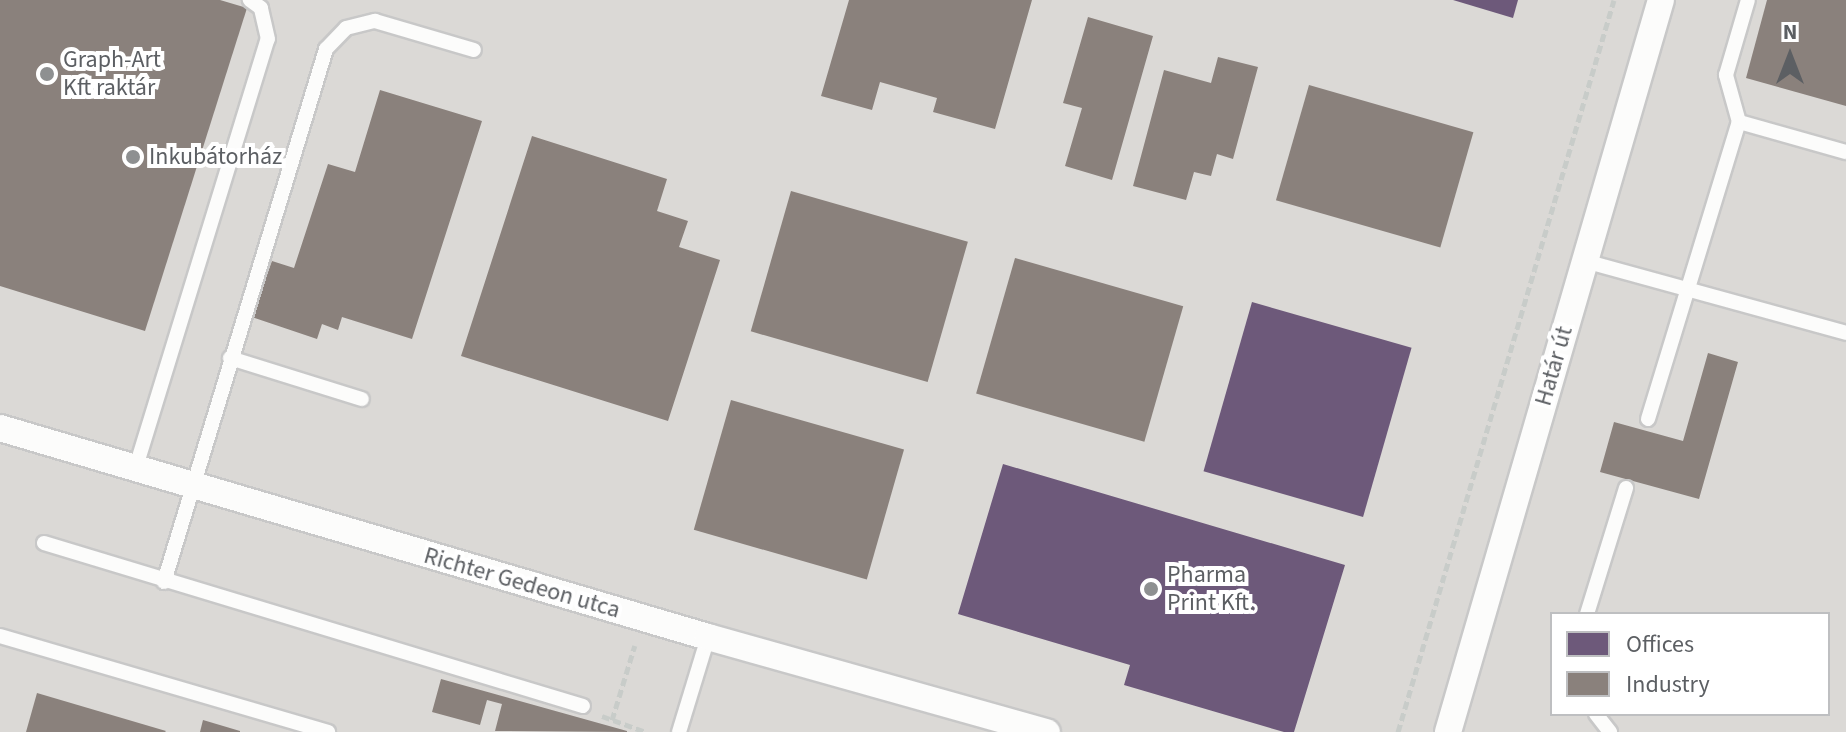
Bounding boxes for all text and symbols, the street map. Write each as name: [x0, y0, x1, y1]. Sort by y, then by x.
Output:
north arrow: [1750, 16, 1830, 96]
text: N: [1783, 16, 1797, 48]
place label: Graph-Art Kft raktár: [63, 46, 161, 102]
marker: Graph-Art Kft raktár: [38, 65, 56, 83]
place label: Inkubátorház: [149, 143, 282, 171]
marker: Inkubátorház: [124, 148, 142, 166]
street label: Határ út: [1529, 323, 1579, 409]
street label: Richter Gedeon utca: [421, 541, 623, 625]
place label: Pharma Print Kft.: [1167, 561, 1255, 617]
marker: Pharma Print Kft.: [1142, 580, 1160, 598]
legend: [1550, 612, 1830, 716]
text: Offices: [1626, 627, 1694, 662]
text: Industry: [1626, 667, 1710, 702]

